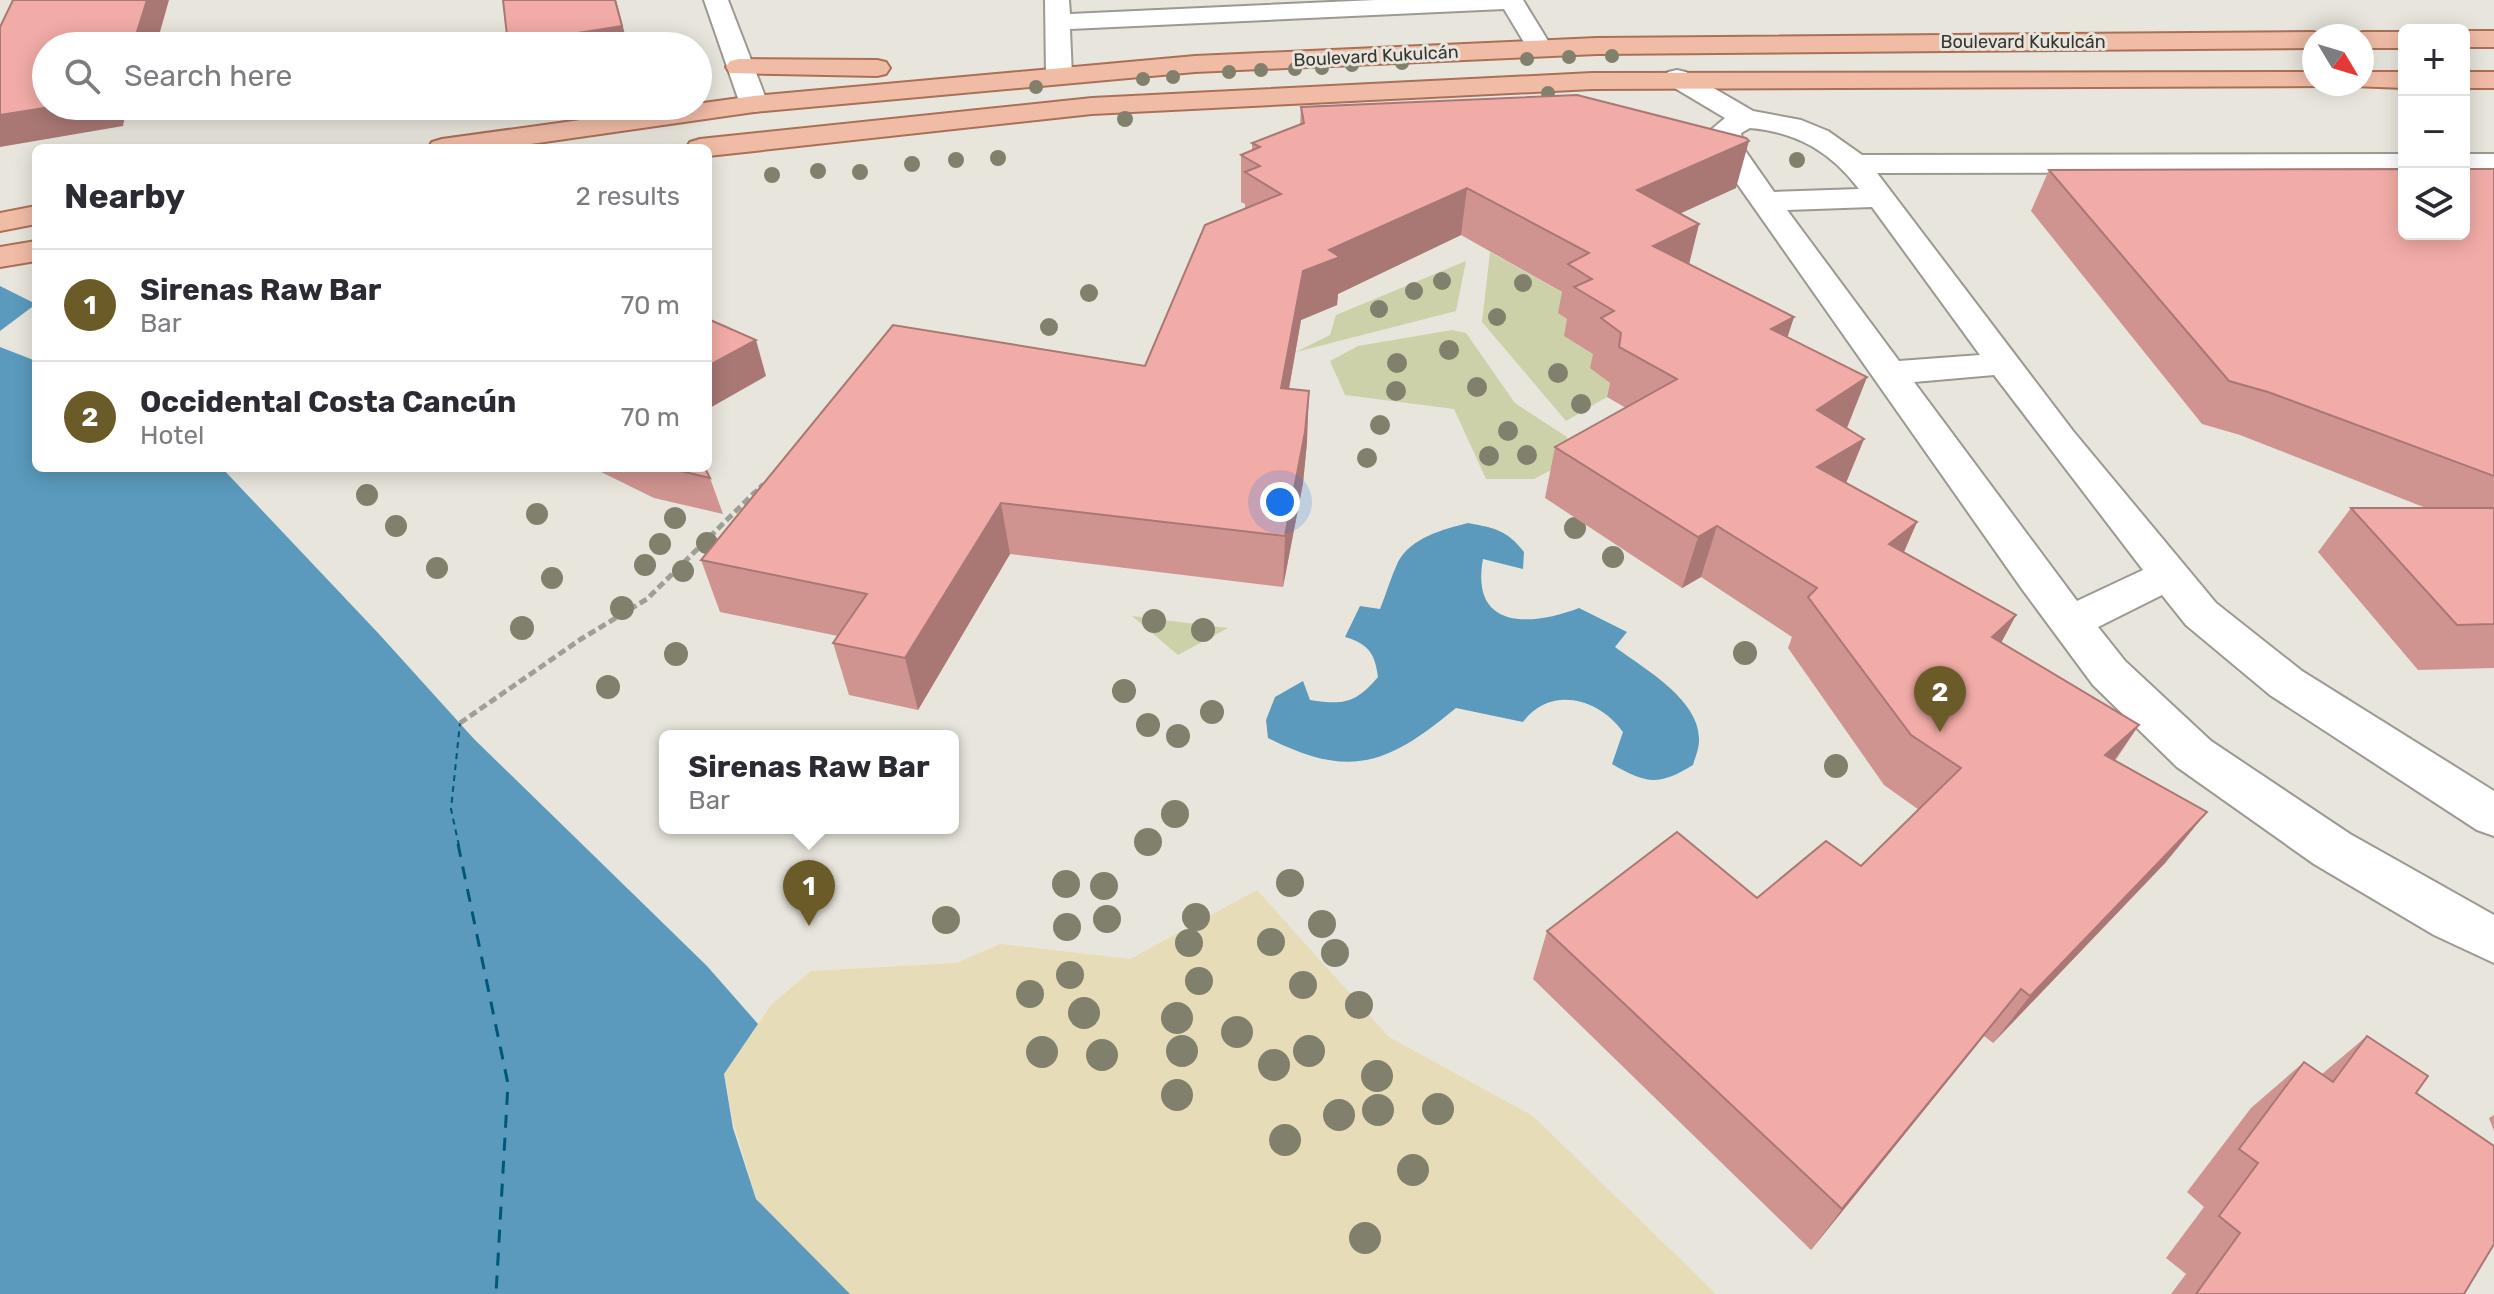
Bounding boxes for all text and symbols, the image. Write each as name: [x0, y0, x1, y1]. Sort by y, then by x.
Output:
north arrow: [2302, 24, 2374, 96]
map controls: [2398, 24, 2470, 240]
button: +: [2398, 24, 2470, 96]
street label: Boulevard Kukulcán: [1940, 31, 2106, 53]
search box: [32, 32, 712, 120]
street label: Boulevard Kukulcán: [1293, 41, 1459, 71]
icon: search: [60, 54, 104, 98]
text: Search here: [124, 58, 292, 94]
button: −: [2398, 96, 2470, 168]
button: layers: [2398, 168, 2470, 240]
text: Nearby: [64, 176, 185, 217]
text: 2 results: [576, 181, 680, 212]
text: Sirenas Raw Bar: [140, 272, 381, 308]
text: 1: [84, 290, 96, 321]
text: 70 m: [621, 290, 680, 321]
text: Bar: [140, 308, 182, 339]
text: Occidental Costa Cancún: [140, 384, 516, 420]
text: 2: [82, 402, 98, 433]
text: 70 m: [621, 402, 680, 433]
text: Hotel: [140, 420, 204, 451]
your location: [1260, 482, 1300, 522]
pin: 2: [1914, 666, 1966, 732]
popup: [659, 730, 959, 834]
text: Sirenas Raw Bar: [688, 749, 930, 785]
text: Bar: [688, 785, 730, 816]
pin: 1: [783, 860, 835, 926]

